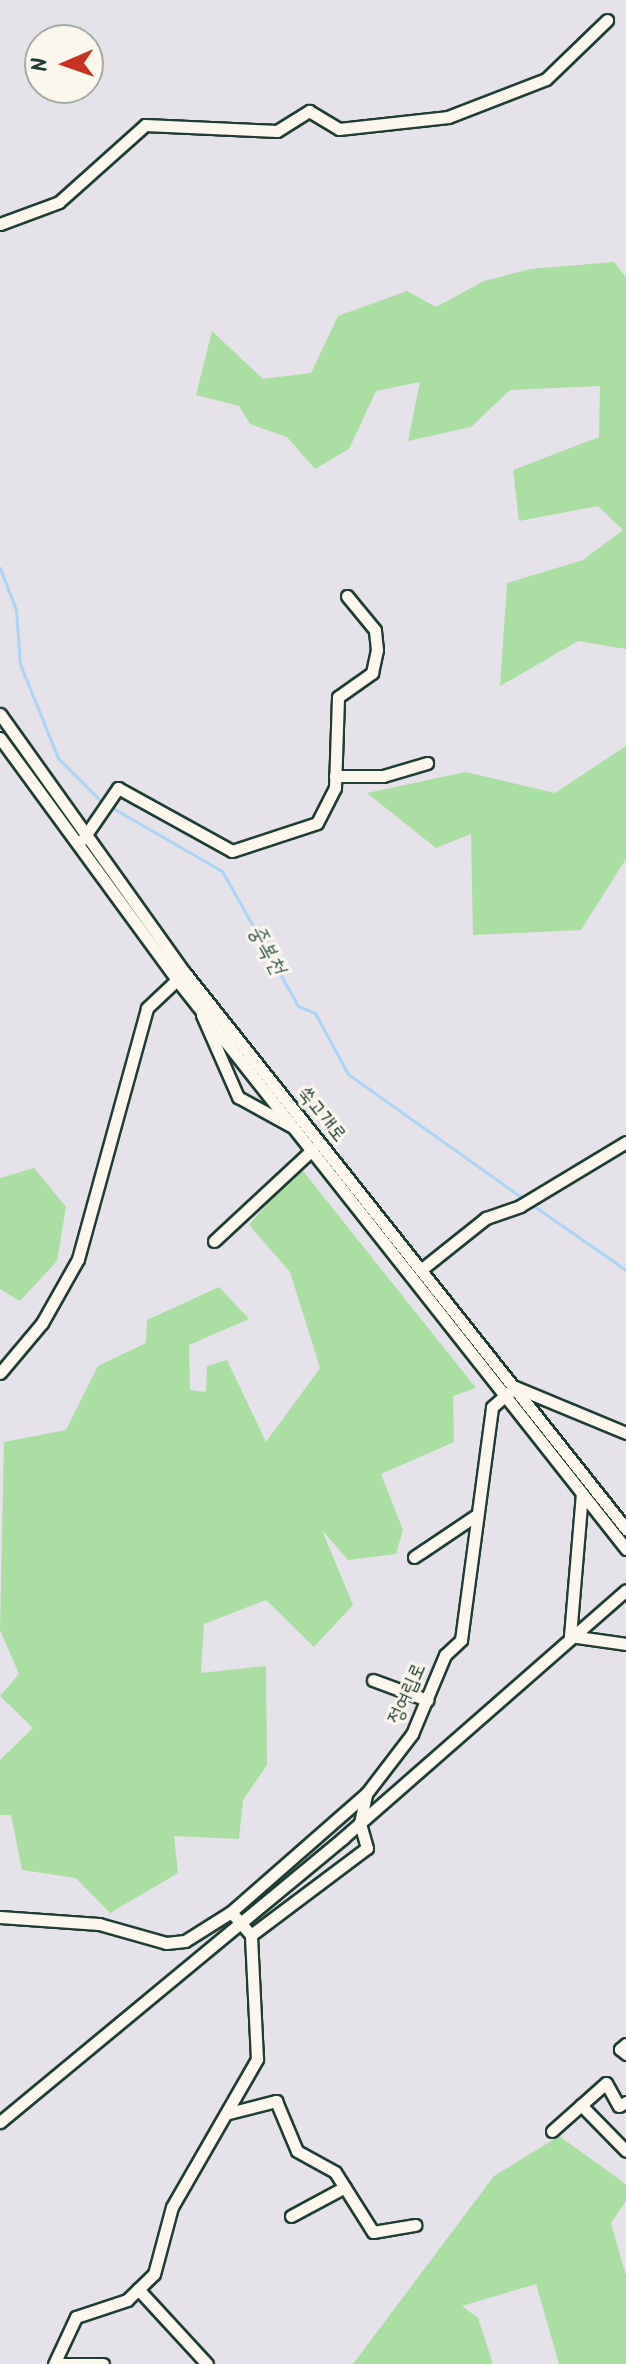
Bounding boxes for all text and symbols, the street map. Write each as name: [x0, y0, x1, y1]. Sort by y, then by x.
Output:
north arrow: [24, 24, 104, 104]
text: N: [24, 57, 59, 72]
water label: 중복천: [242, 920, 290, 980]
street label: 쑥고개로: [291, 1082, 351, 1148]
street label: 정여립로: [384, 1660, 432, 1728]

